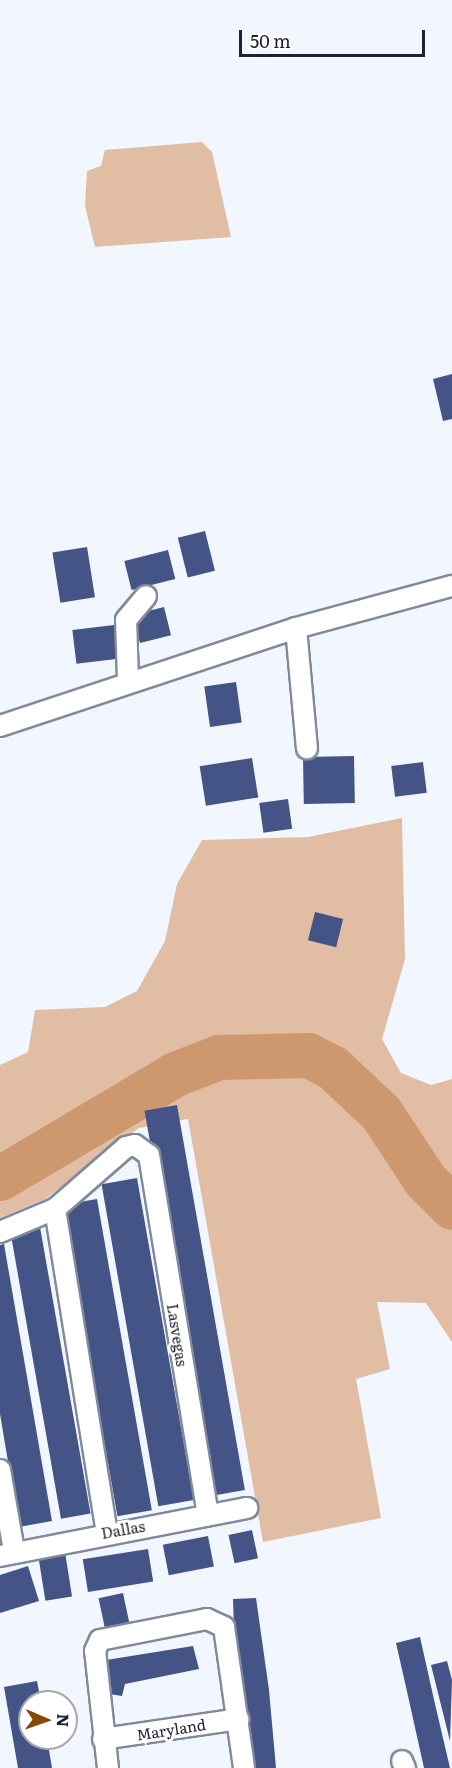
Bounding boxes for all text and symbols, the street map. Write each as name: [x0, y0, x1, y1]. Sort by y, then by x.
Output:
scale bar: [242, 18, 428, 56]
text: 50 m: [250, 27, 291, 54]
street label: Lasvegas: [164, 1302, 192, 1368]
street label: Dallas: [100, 1516, 146, 1542]
north arrow: [18, 1690, 78, 1750]
text: N: [52, 1713, 76, 1728]
street label: Maryland: [135, 1715, 207, 1743]

